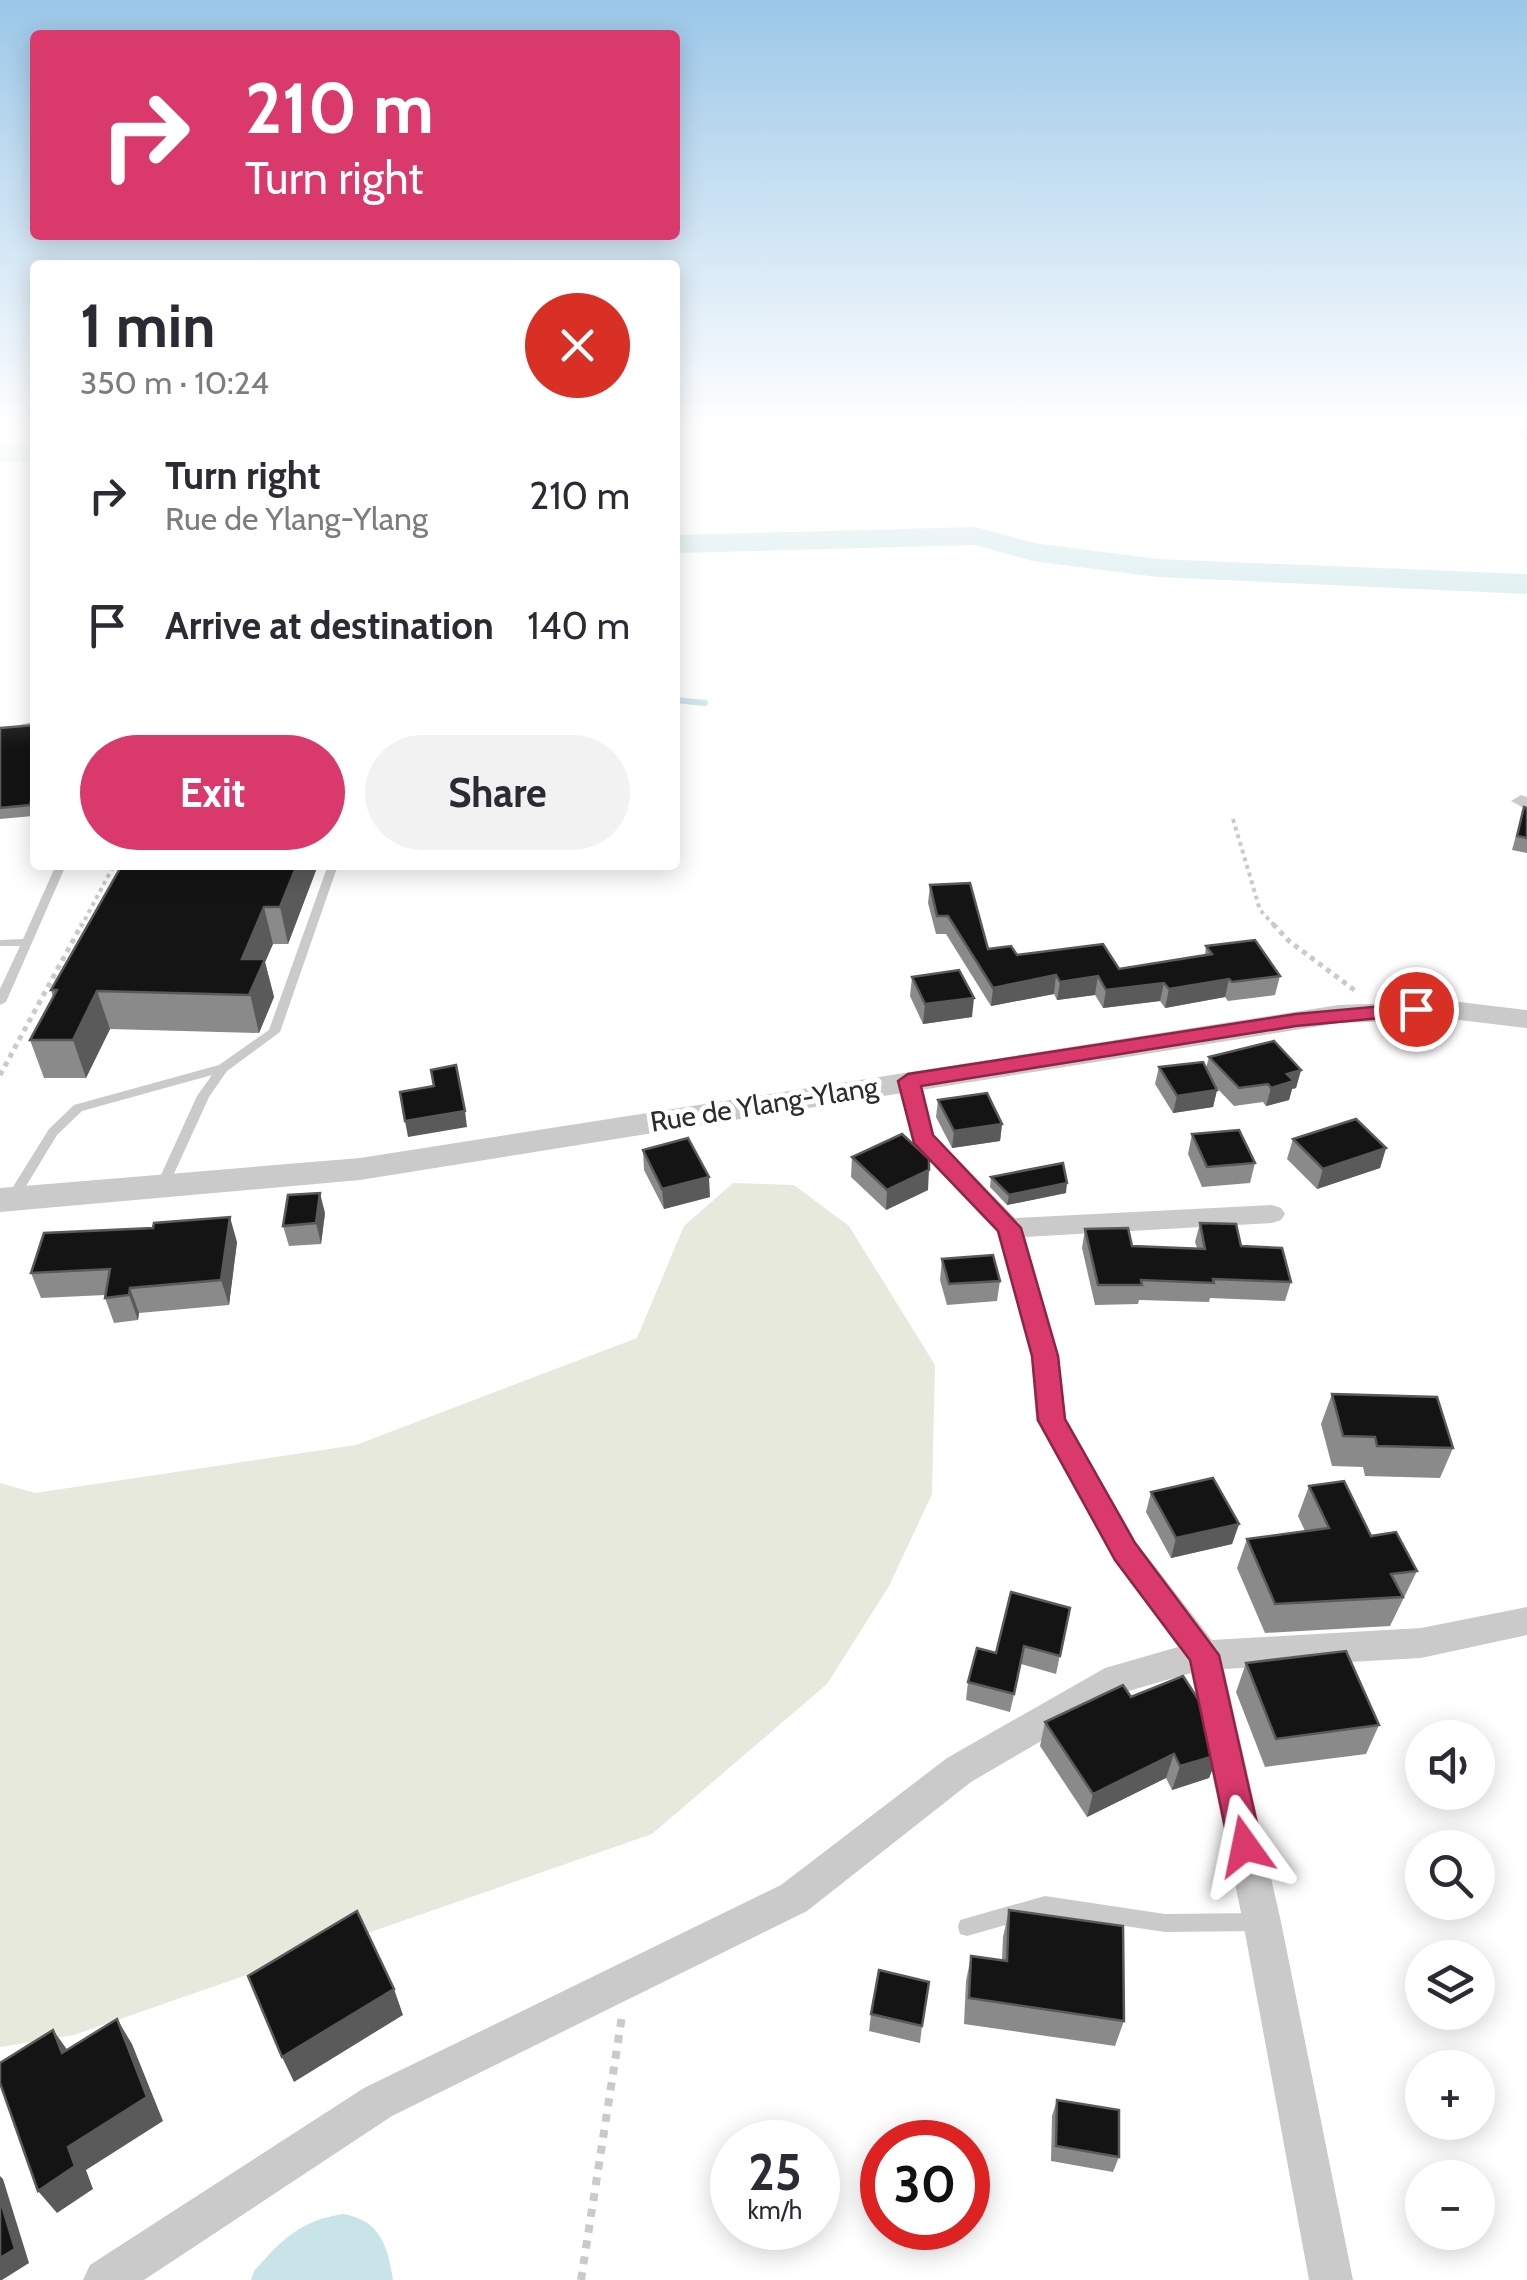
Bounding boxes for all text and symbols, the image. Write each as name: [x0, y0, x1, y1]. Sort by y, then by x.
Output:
text: 210 m: [245, 65, 434, 151]
icon: right: [80, 70, 210, 200]
text: Turn right: [245, 151, 424, 205]
text: 1 min: [80, 289, 215, 362]
button: close: [525, 293, 630, 398]
text: 350 m · 10:24: [80, 363, 269, 402]
text: Turn right: [165, 452, 321, 499]
icon: right: [80, 468, 135, 523]
text: 210 m: [529, 472, 630, 519]
text: Rue de Ylang-Ylang: [165, 499, 428, 538]
icon: arrive: [80, 598, 135, 653]
text: Arrive at destination: [165, 602, 494, 649]
text: 140 m: [527, 602, 630, 649]
button: Exit: [80, 735, 345, 850]
button: Share: [365, 735, 630, 850]
pin: [1374, 967, 1459, 1052]
icon: arrive: [1389, 982, 1444, 1037]
street label: Rue de Ylang-Ylang: [648, 1069, 881, 1139]
map controls: [1405, 1720, 1495, 2250]
button: sound: [1405, 1720, 1495, 1810]
position arrow: [1193, 1794, 1297, 1898]
button: search: [1405, 1830, 1495, 1920]
button: layers: [1405, 1940, 1495, 2030]
button: +: [1405, 2050, 1495, 2140]
speed limit sign: 30: [860, 2120, 990, 2250]
text: 25: [748, 2142, 802, 2203]
button: −: [1405, 2160, 1495, 2250]
text: km/h: [748, 2195, 802, 2225]

